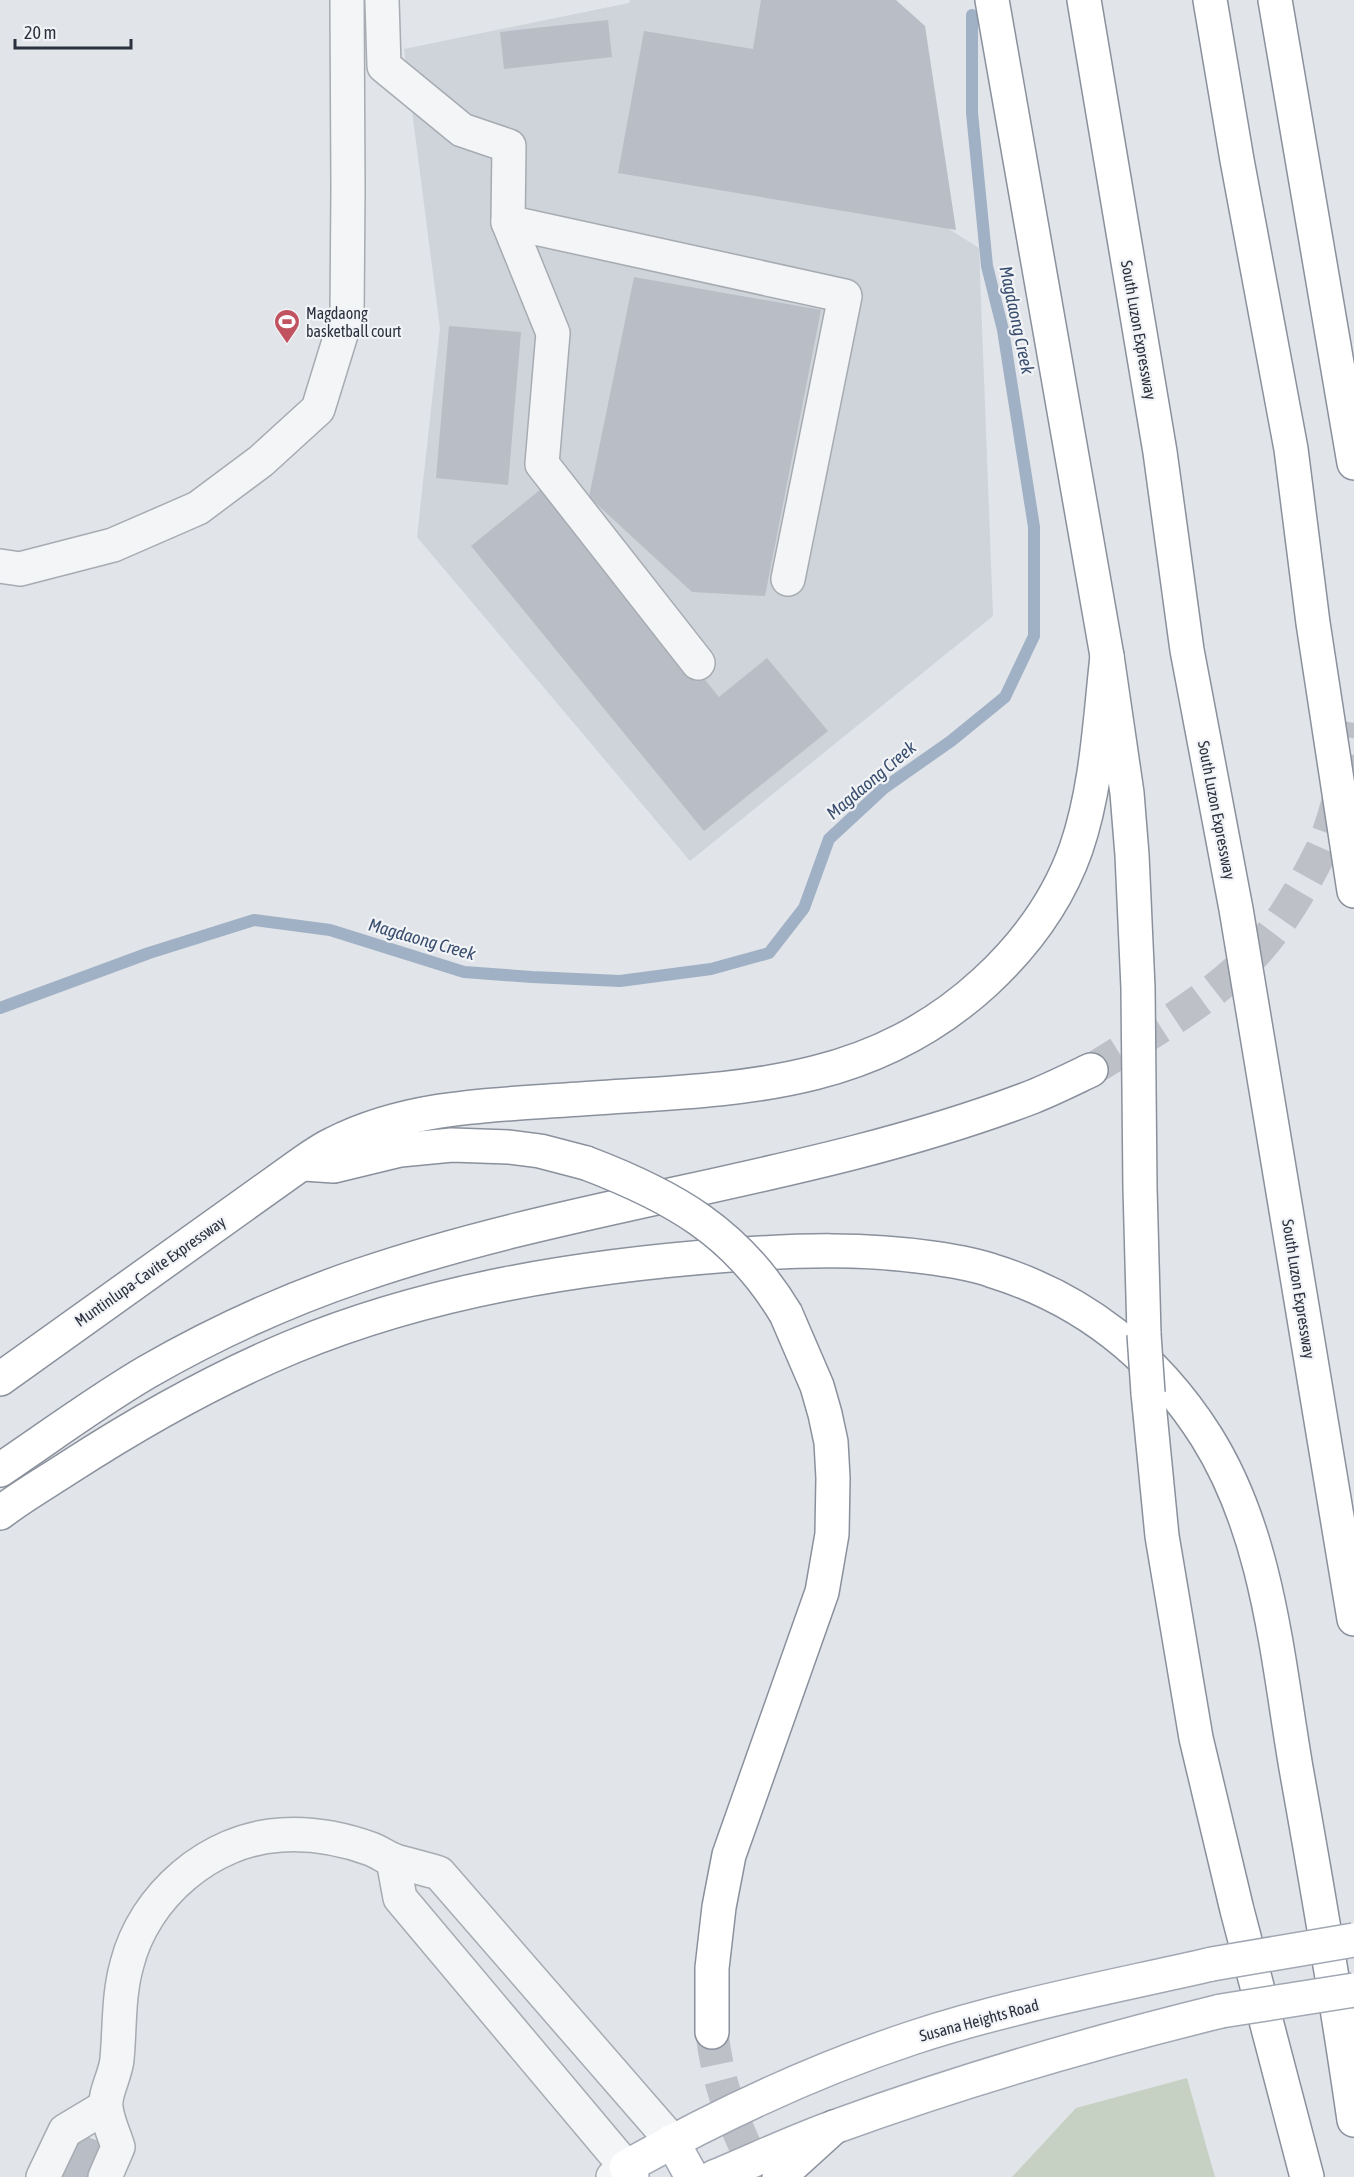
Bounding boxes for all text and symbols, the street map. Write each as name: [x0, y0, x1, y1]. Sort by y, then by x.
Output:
scale bar: [15, 12, 130, 50]
text: 20 m: [24, 22, 56, 43]
street label: South Luzon Expressway: [1117, 259, 1160, 402]
water label: Magdaong Creek: [995, 264, 1039, 377]
place label: Magdaong basketball court: [306, 304, 402, 340]
sports icon: Magdaong basketball court: [272, 307, 302, 345]
water label: Magdaong Creek: [822, 736, 921, 824]
street label: South Luzon Expressway: [1194, 739, 1239, 882]
water label: Magdaong Creek: [366, 914, 479, 965]
street label: Muntinlupa-Cavite Expressway: [71, 1212, 230, 1331]
street label: South Luzon Expressway: [1278, 1218, 1319, 1361]
street label: Susana Heights Road: [917, 1995, 1041, 2046]

